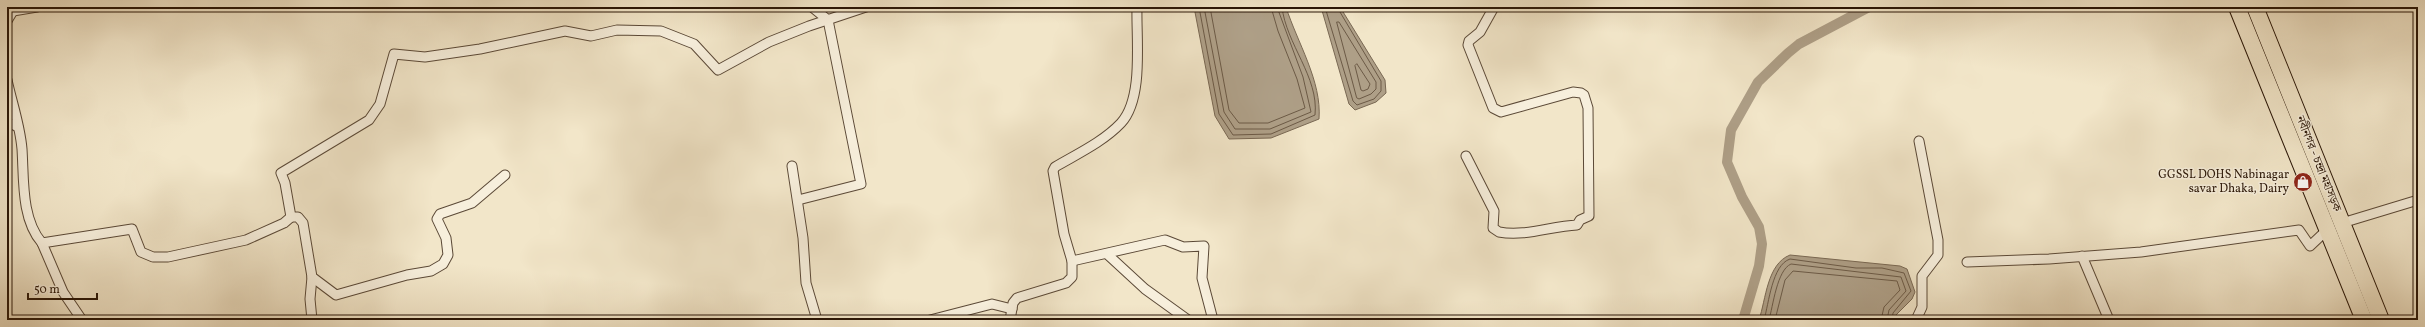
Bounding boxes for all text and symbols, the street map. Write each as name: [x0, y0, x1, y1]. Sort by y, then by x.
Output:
street label: নবীনগর - চন্দ্রা মহাসড়ক: [2291, 112, 2346, 215]
place label: GGSSL DOHS Nabinagar savar Dhaka, Dairy: [2158, 167, 2289, 197]
shop icon: GGSSL DOHS Nabinagar savar Dhaka, Dairy: [2292, 171, 2314, 193]
scale bar: [28, 275, 97, 301]
text: 50 m: [34, 282, 60, 298]

